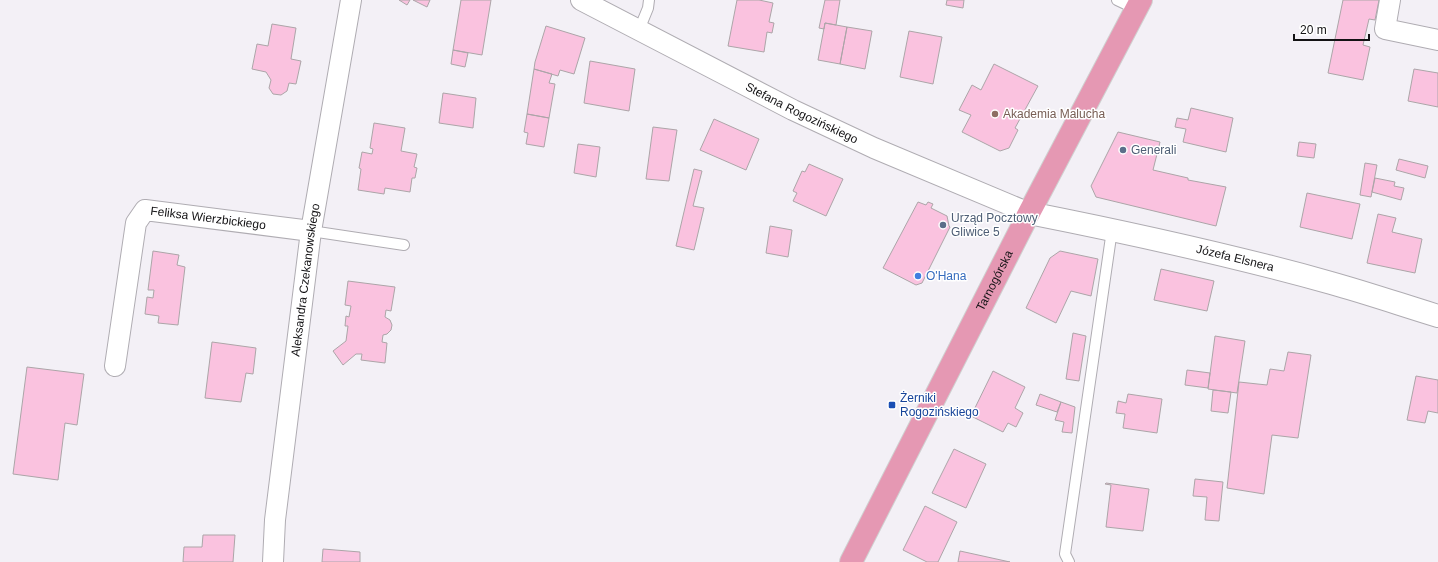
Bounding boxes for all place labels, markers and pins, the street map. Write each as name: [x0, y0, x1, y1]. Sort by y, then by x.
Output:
place label: Akademia Malucha: [1003, 107, 1105, 121]
marker: Akademia Malucha: [990, 109, 1000, 119]
place label: Generali: [1131, 143, 1176, 157]
marker: Generali: [1118, 145, 1128, 155]
place label: Urząd Pocztowy Gliwice 5: [951, 211, 1038, 239]
marker: Urząd Pocztowy Gliwice 5: [938, 220, 948, 230]
place label: O'Hana: [926, 269, 967, 283]
marker: O'Hana: [913, 271, 923, 281]
place label: Żerniki Rogozińskiego: [900, 391, 979, 419]
marker: Żerniki Rogozińskiego: [887, 400, 897, 410]

